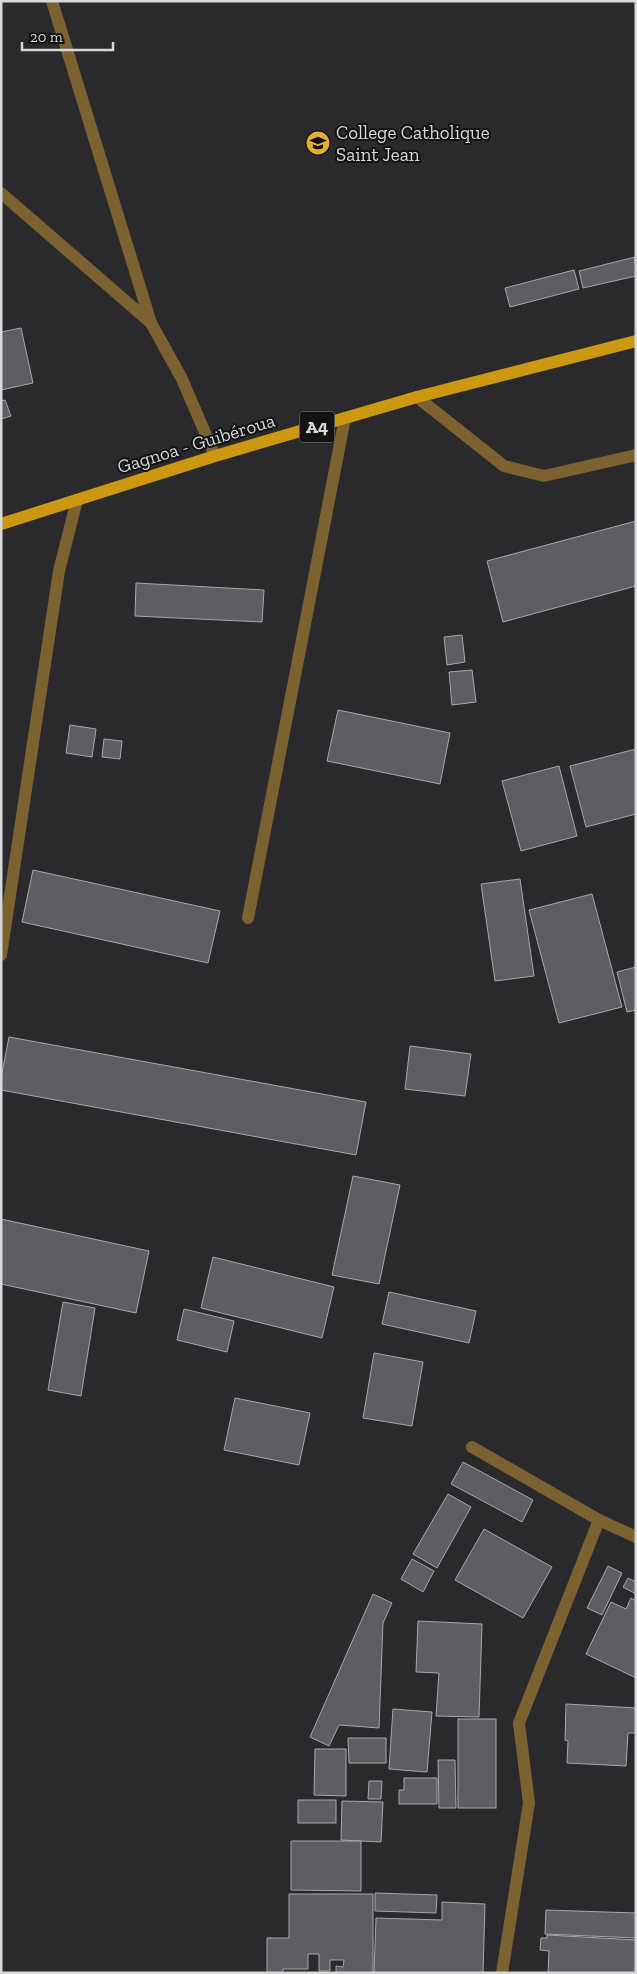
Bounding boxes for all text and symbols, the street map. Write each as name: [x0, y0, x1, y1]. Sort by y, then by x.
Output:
scale bar: [22, 20, 114, 52]
text: 20 m: [30, 28, 63, 46]
place label: College Catholique Saint Jean: [336, 121, 490, 166]
school or university icon: College Catholique Saint Jean: [305, 130, 331, 156]
street label: Gagnoa - Guibéroua: [115, 409, 278, 478]
road number: A4: [300, 412, 334, 442]

